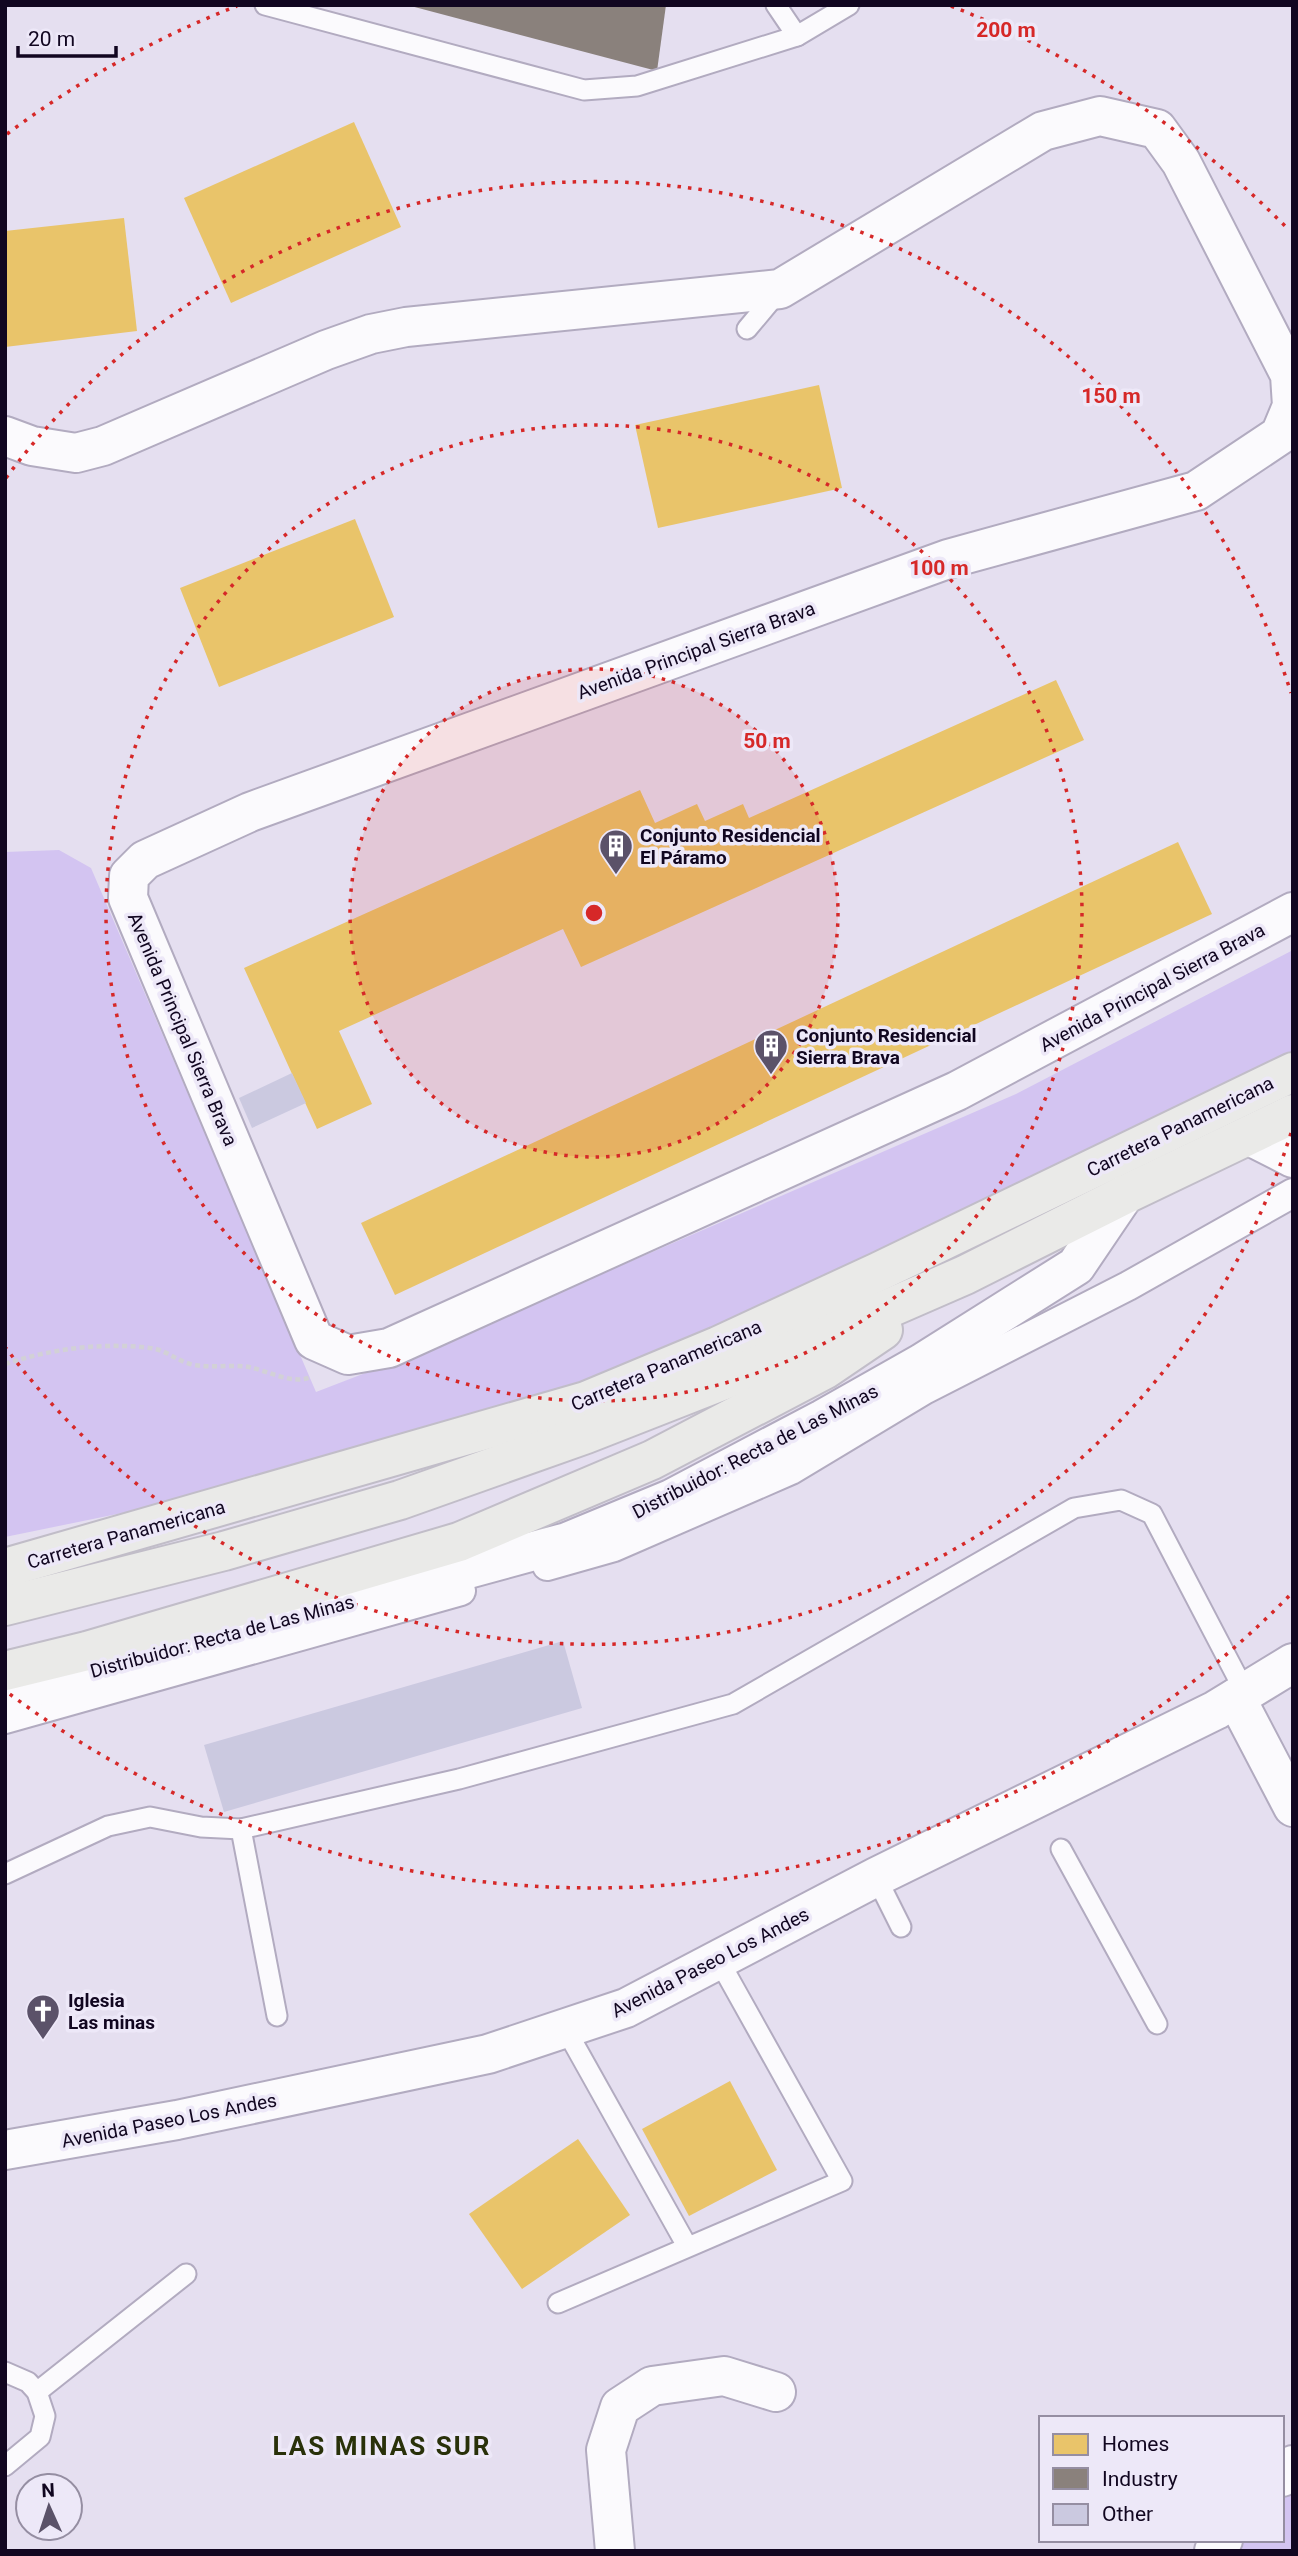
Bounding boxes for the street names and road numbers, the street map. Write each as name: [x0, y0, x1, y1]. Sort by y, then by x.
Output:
street label: Avenida Principal Sierra Brava: [574, 597, 818, 704]
street label: Avenida Principal Sierra Brava: [123, 909, 242, 1149]
street label: Avenida Principal Sierra Brava: [1036, 918, 1269, 1057]
street label: Carretera Panamericana: [1083, 1071, 1277, 1182]
street label: Carretera Panamericana: [567, 1315, 765, 1416]
street label: Distribuidor: Recta de Las Minas: [629, 1379, 882, 1524]
street label: Carretera Panamericana: [25, 1495, 228, 1574]
street label: Distribuidor: Recta de Las Minas: [87, 1590, 357, 1683]
street label: Avenida Paseo Los Andes: [608, 1903, 813, 2022]
street label: Avenida Paseo Los Andes: [60, 2088, 279, 2153]

